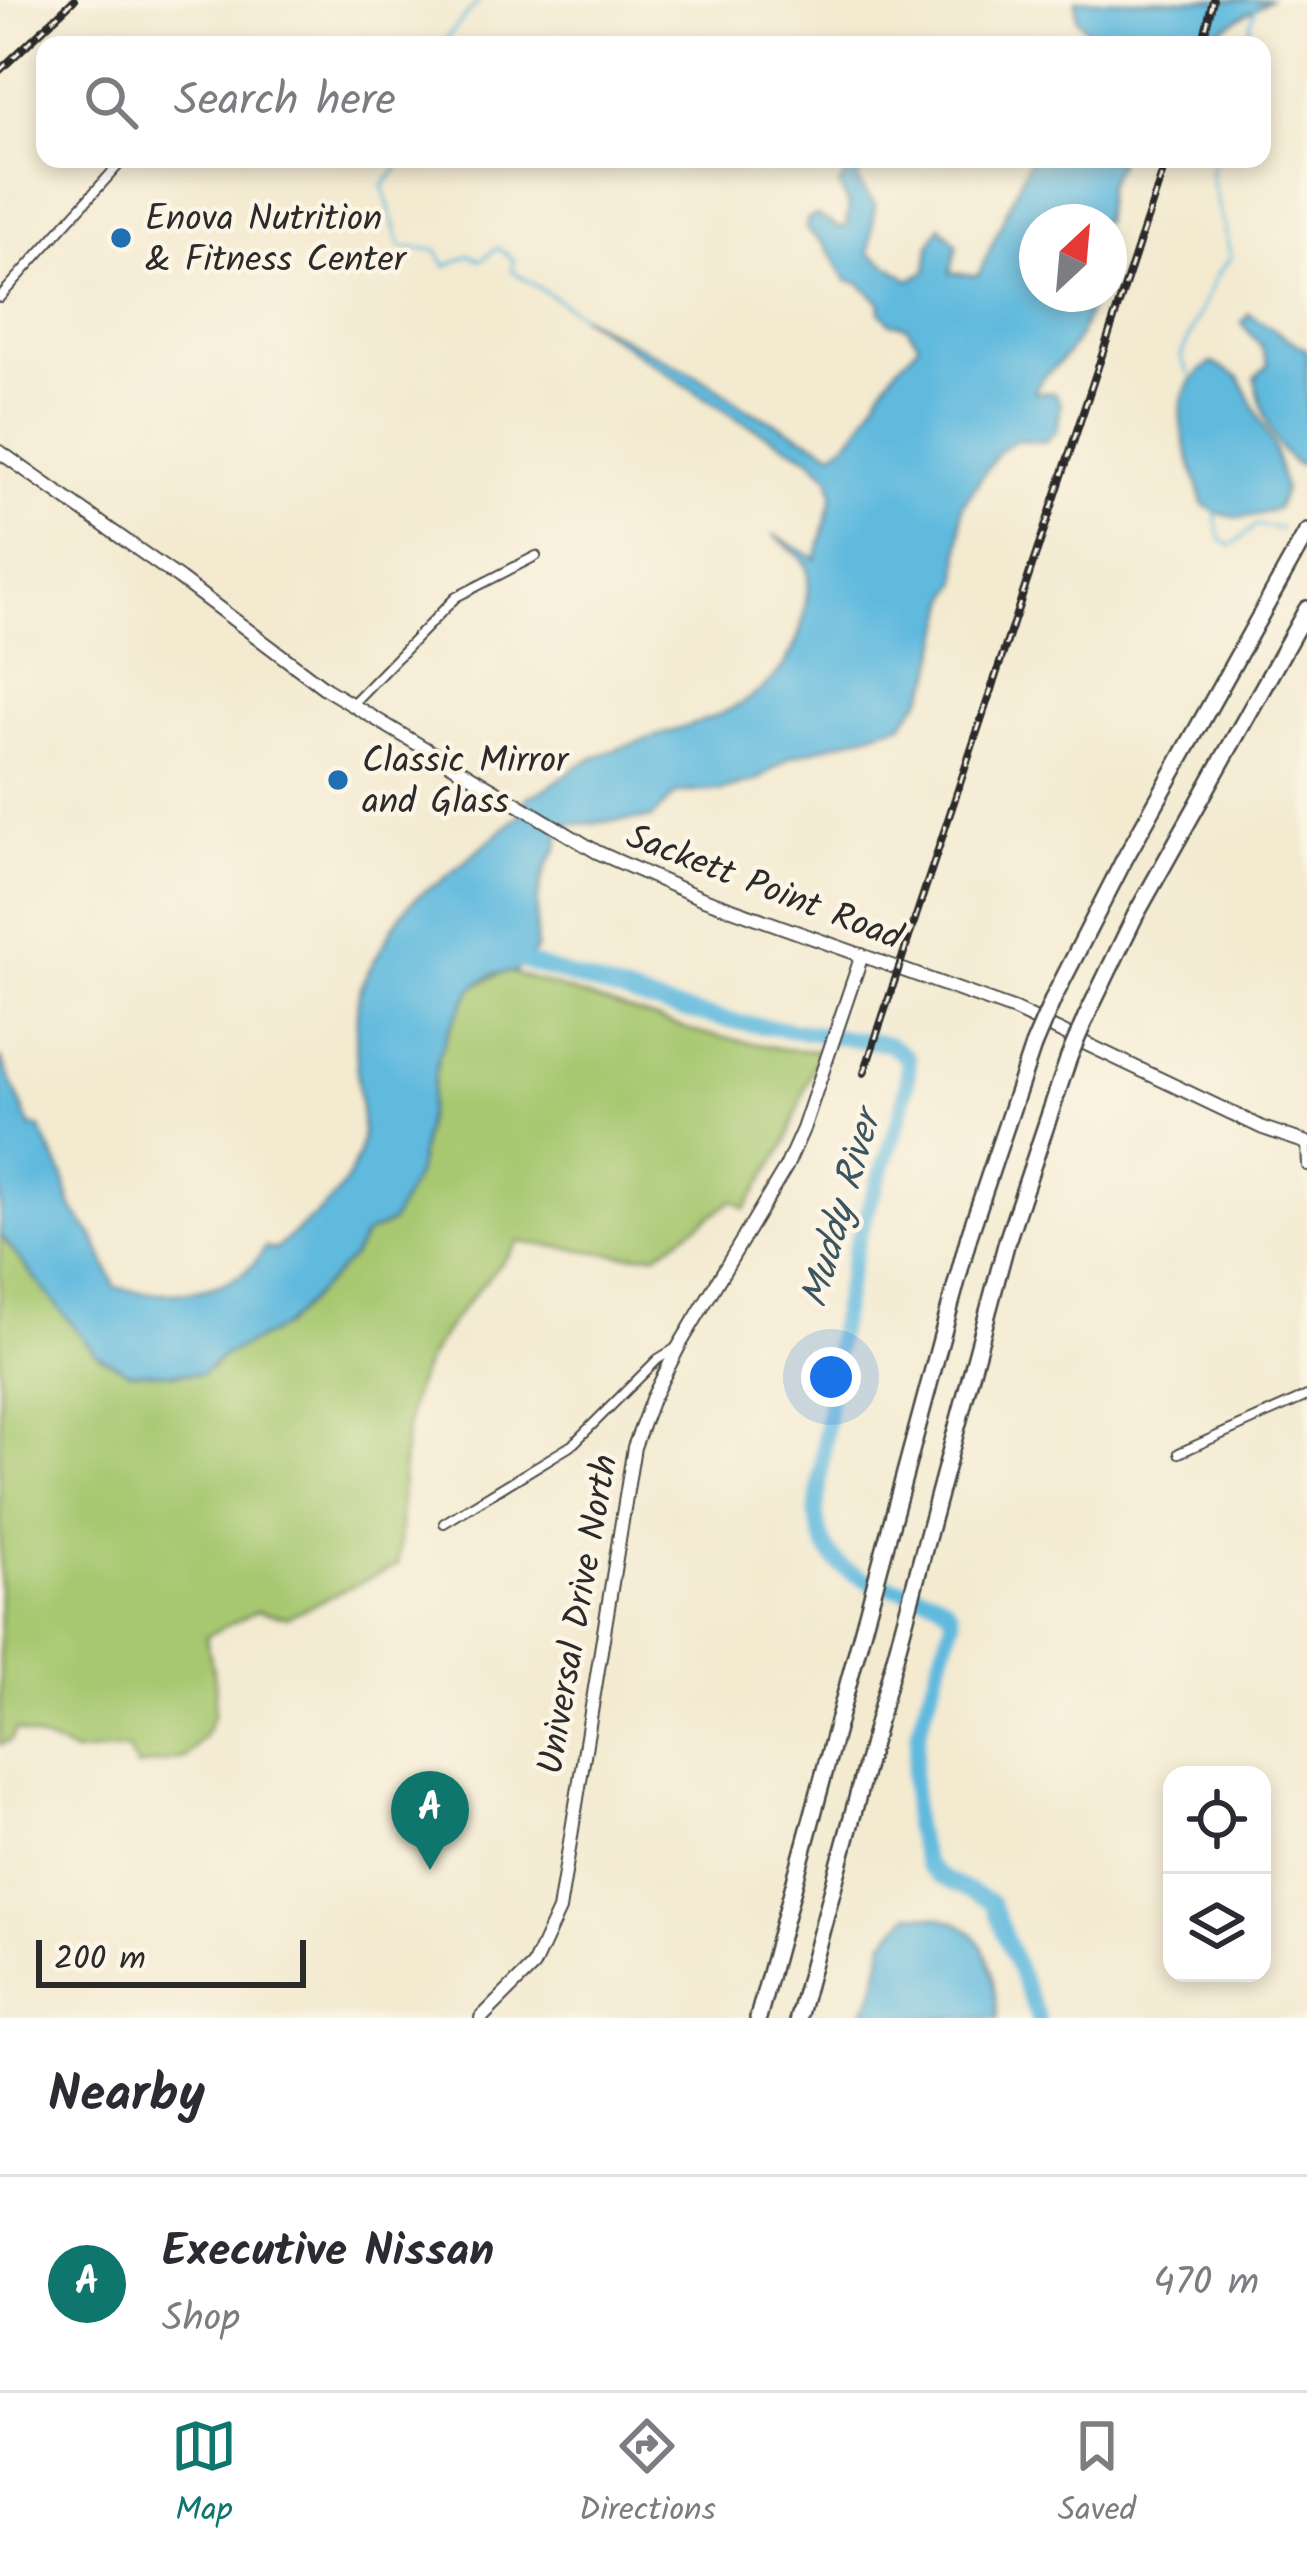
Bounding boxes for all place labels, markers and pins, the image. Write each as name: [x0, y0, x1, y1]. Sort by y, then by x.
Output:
place label: Enova Nutrition & Fitness Center: [145, 192, 408, 290]
marker: Enova Nutrition & Fitness Center: [108, 225, 134, 251]
place label: Classic Mirror and Glass: [362, 734, 570, 832]
marker: Classic Mirror and Glass: [325, 767, 351, 793]
pin: A: [391, 1771, 469, 1870]

